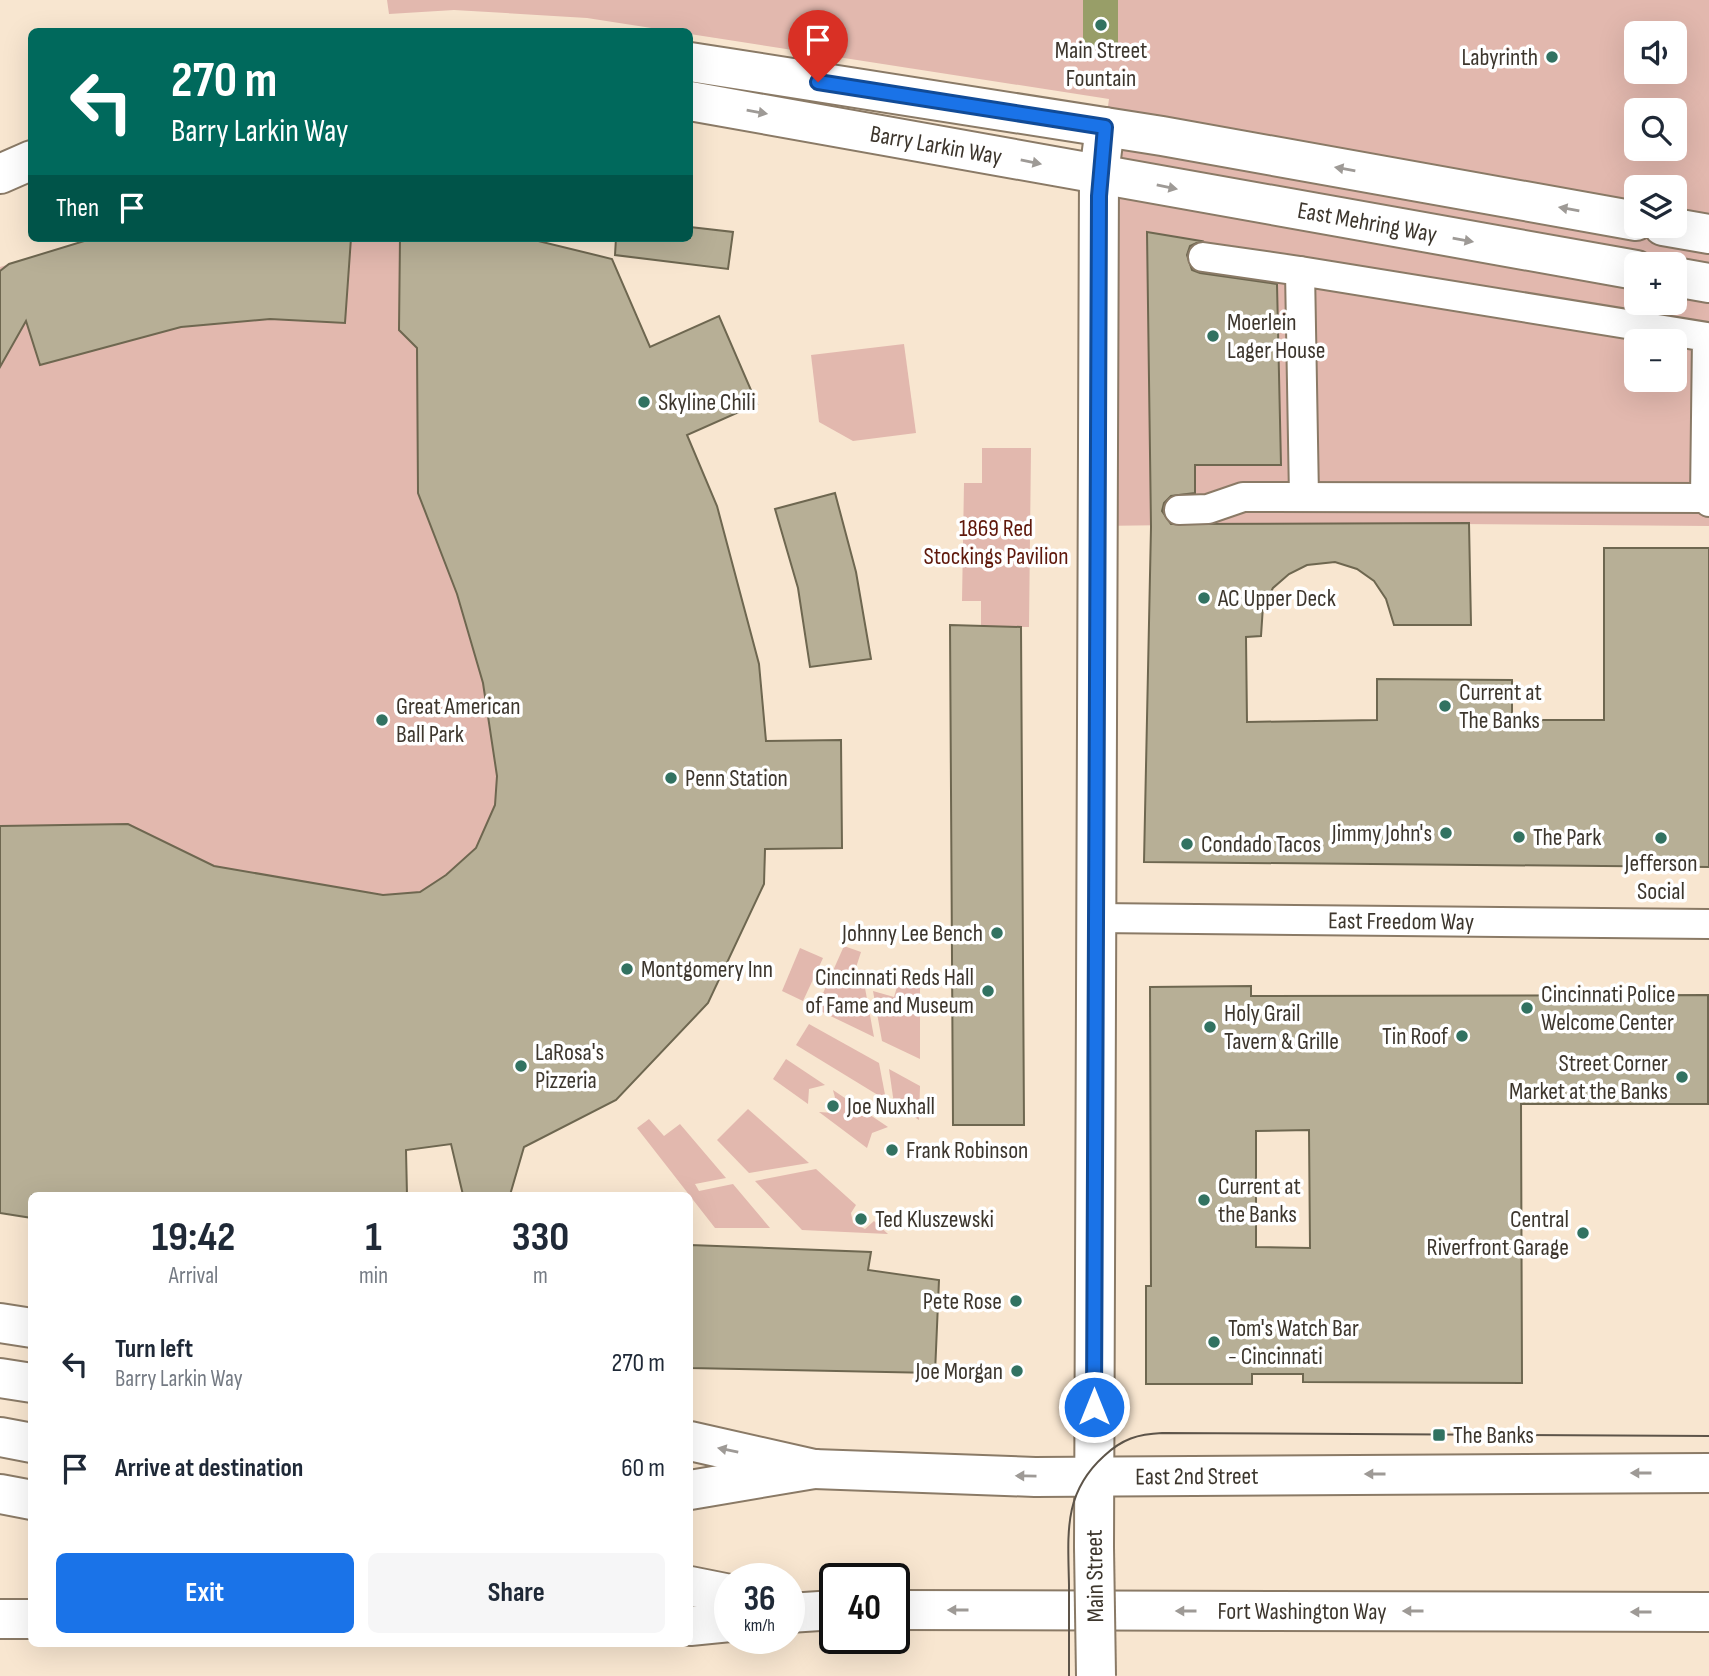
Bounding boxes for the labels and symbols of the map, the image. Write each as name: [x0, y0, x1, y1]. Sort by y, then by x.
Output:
pin: [788, 10, 848, 82]
marker: Main Street Fountain: [1093, 17, 1109, 33]
place label: Main Street Fountain: [1055, 36, 1147, 93]
place label: Labyrinth: [1461, 43, 1538, 72]
marker: Labyrinth: [1544, 49, 1560, 65]
one-way arrow: [746, 107, 768, 118]
street label: Barry Larkin Way: [868, 119, 1004, 171]
one-way arrow: [1020, 157, 1042, 168]
one-way arrow: [1334, 163, 1356, 174]
one-way arrow: [1156, 181, 1178, 192]
street label: East Mehring Way: [1295, 195, 1439, 249]
one-way arrow: [1558, 203, 1580, 214]
one-way arrow: [1452, 235, 1474, 246]
place label: Moerlein Lager House: [1227, 308, 1325, 365]
marker: Moerlein Lager House: [1205, 328, 1221, 344]
place label: Skyline Chili: [658, 388, 756, 417]
marker: Skyline Chili: [636, 394, 652, 410]
park label: 1869 Red Stockings Pavilion: [923, 514, 1069, 571]
place label: AC Upper Deck: [1217, 584, 1336, 613]
marker: AC Upper Deck: [1196, 590, 1212, 606]
place label: Current at The Banks: [1459, 678, 1542, 735]
place label: Great American Ball Park: [396, 692, 521, 749]
marker: Current at The Banks: [1437, 698, 1453, 714]
marker: Great American Ball Park: [374, 712, 390, 728]
place label: Penn Station: [685, 764, 788, 793]
marker: Penn Station: [663, 770, 679, 786]
place label: Jimmy John's: [1331, 819, 1432, 848]
place label: The Park: [1533, 823, 1601, 852]
marker: Jimmy John's: [1438, 825, 1454, 841]
marker: The Park: [1511, 829, 1527, 845]
place label: Condado Tacos: [1201, 830, 1321, 859]
marker: Jefferson Social: [1653, 830, 1669, 846]
marker: Condado Tacos: [1179, 836, 1195, 852]
place label: Jefferson Social: [1624, 849, 1697, 906]
street label: East Freedom Way: [1328, 906, 1474, 936]
place label: Johnny Lee Bench: [841, 919, 983, 948]
marker: Johnny Lee Bench: [989, 925, 1005, 941]
place label: Montgomery Inn: [641, 955, 773, 984]
marker: Montgomery Inn: [619, 961, 635, 977]
place label: Cincinnati Reds Hall of Fame and Museum: [805, 963, 974, 1020]
place label: Cincinnati Police Welcome Center: [1541, 980, 1676, 1037]
marker: Cincinnati Reds Hall of Fame and Museum: [980, 983, 996, 999]
place label: Holy Grail Tavern & Grille: [1224, 999, 1339, 1056]
marker: Cincinnati Police Welcome Center: [1519, 1000, 1535, 1016]
marker: Holy Grail Tavern & Grille: [1202, 1019, 1218, 1035]
place label: Tin Roof: [1382, 1022, 1449, 1051]
marker: Tin Roof: [1454, 1028, 1470, 1044]
place label: LaRosa's Pizzeria: [535, 1038, 604, 1095]
place label: Street Corner Market at the Banks: [1509, 1049, 1668, 1106]
marker: LaRosa's Pizzeria: [513, 1058, 529, 1074]
marker: Street Corner Market at the Banks: [1674, 1069, 1690, 1085]
place label: Joe Nuxhall: [846, 1092, 935, 1121]
marker: Joe Nuxhall: [825, 1098, 841, 1114]
place label: Frank Robinson: [906, 1136, 1028, 1165]
marker: Frank Robinson: [884, 1142, 900, 1158]
place label: Current at the Banks: [1218, 1172, 1301, 1229]
marker: Current at the Banks: [1196, 1192, 1212, 1208]
place label: Ted Kluszewski: [875, 1205, 994, 1234]
place label: Central Riverfront Garage: [1427, 1205, 1569, 1262]
marker: Ted Kluszewski: [853, 1211, 869, 1227]
marker: Central Riverfront Garage: [1575, 1225, 1591, 1241]
place label: Pete Rose: [923, 1287, 1002, 1316]
marker: Pete Rose: [1008, 1293, 1024, 1309]
place label: Tom's Watch Bar - Cincinnati: [1228, 1314, 1359, 1371]
marker: Tom's Watch Bar - Cincinnati: [1206, 1334, 1222, 1350]
place label: Joe Morgan: [914, 1357, 1003, 1386]
marker: Joe Morgan: [1009, 1363, 1025, 1379]
position arrow: [1057, 1370, 1131, 1444]
place label: The Banks: [1453, 1421, 1534, 1450]
marker: The Banks: [1431, 1427, 1447, 1443]
one-way arrow: [717, 1444, 739, 1455]
street label: East 2nd Street: [1135, 1461, 1259, 1491]
one-way arrow: [1364, 1468, 1386, 1480]
one-way arrow: [1630, 1468, 1652, 1479]
one-way arrow: [1015, 1471, 1037, 1482]
street label: Main Street: [1080, 1529, 1110, 1623]
speed limit sign: 40: [819, 1563, 910, 1654]
street label: Fort Washington Way: [1217, 1596, 1387, 1626]
one-way arrow: [947, 1604, 969, 1616]
one-way arrow: [1175, 1605, 1197, 1617]
one-way arrow: [1402, 1605, 1424, 1617]
one-way arrow: [1630, 1606, 1652, 1618]

